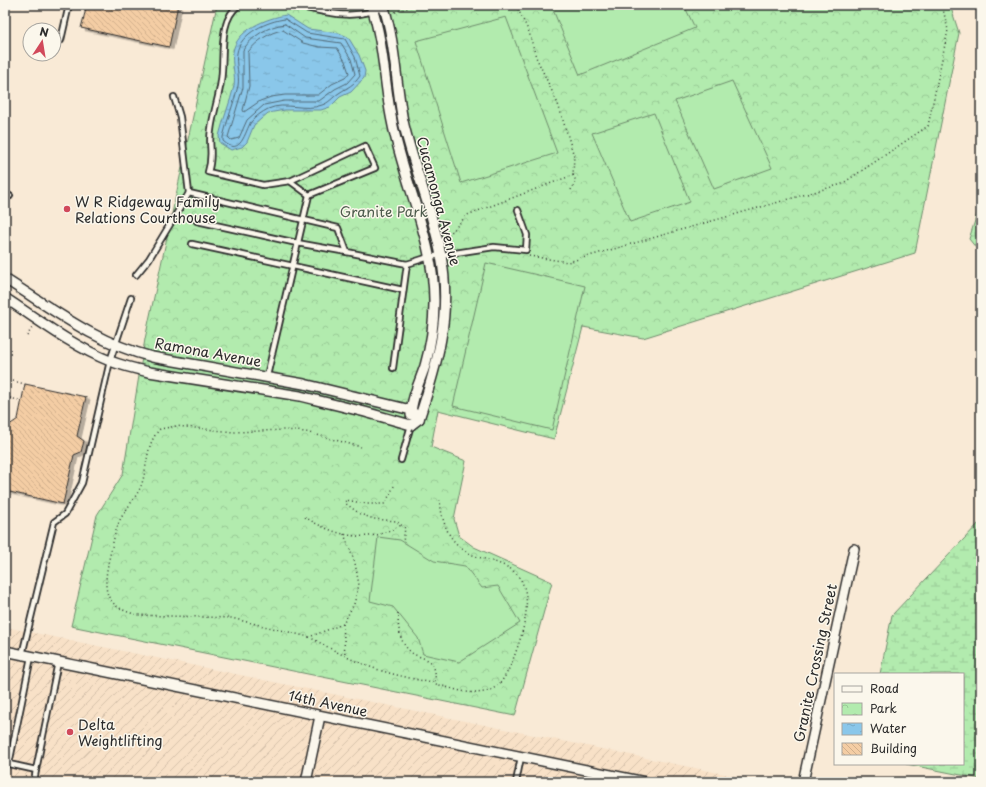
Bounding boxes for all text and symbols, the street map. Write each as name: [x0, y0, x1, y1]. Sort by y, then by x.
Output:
north arrow: [22, 22, 62, 62]
text: N: [38, 23, 50, 41]
street label: Cucamonga Avenue: [412, 134, 466, 268]
place label: W R Ridgeway Family Relations Courthouse: [75, 191, 220, 228]
park label: Granite Park: [340, 201, 429, 222]
marker: W R Ridgeway Family Relations Courthouse: [62, 204, 72, 214]
street label: Ramona Avenue: [153, 332, 263, 372]
street label: Granite Crossing Street: [788, 582, 842, 744]
legend: [834, 673, 964, 765]
text: Road: [870, 679, 899, 697]
street label: 14th Avenue: [286, 684, 370, 722]
text: Park: [870, 699, 897, 717]
place label: Delta Weightlifting: [78, 714, 163, 751]
text: Water: [870, 719, 907, 737]
marker: Delta Weightlifting: [65, 727, 75, 737]
text: Building: [870, 739, 917, 757]

